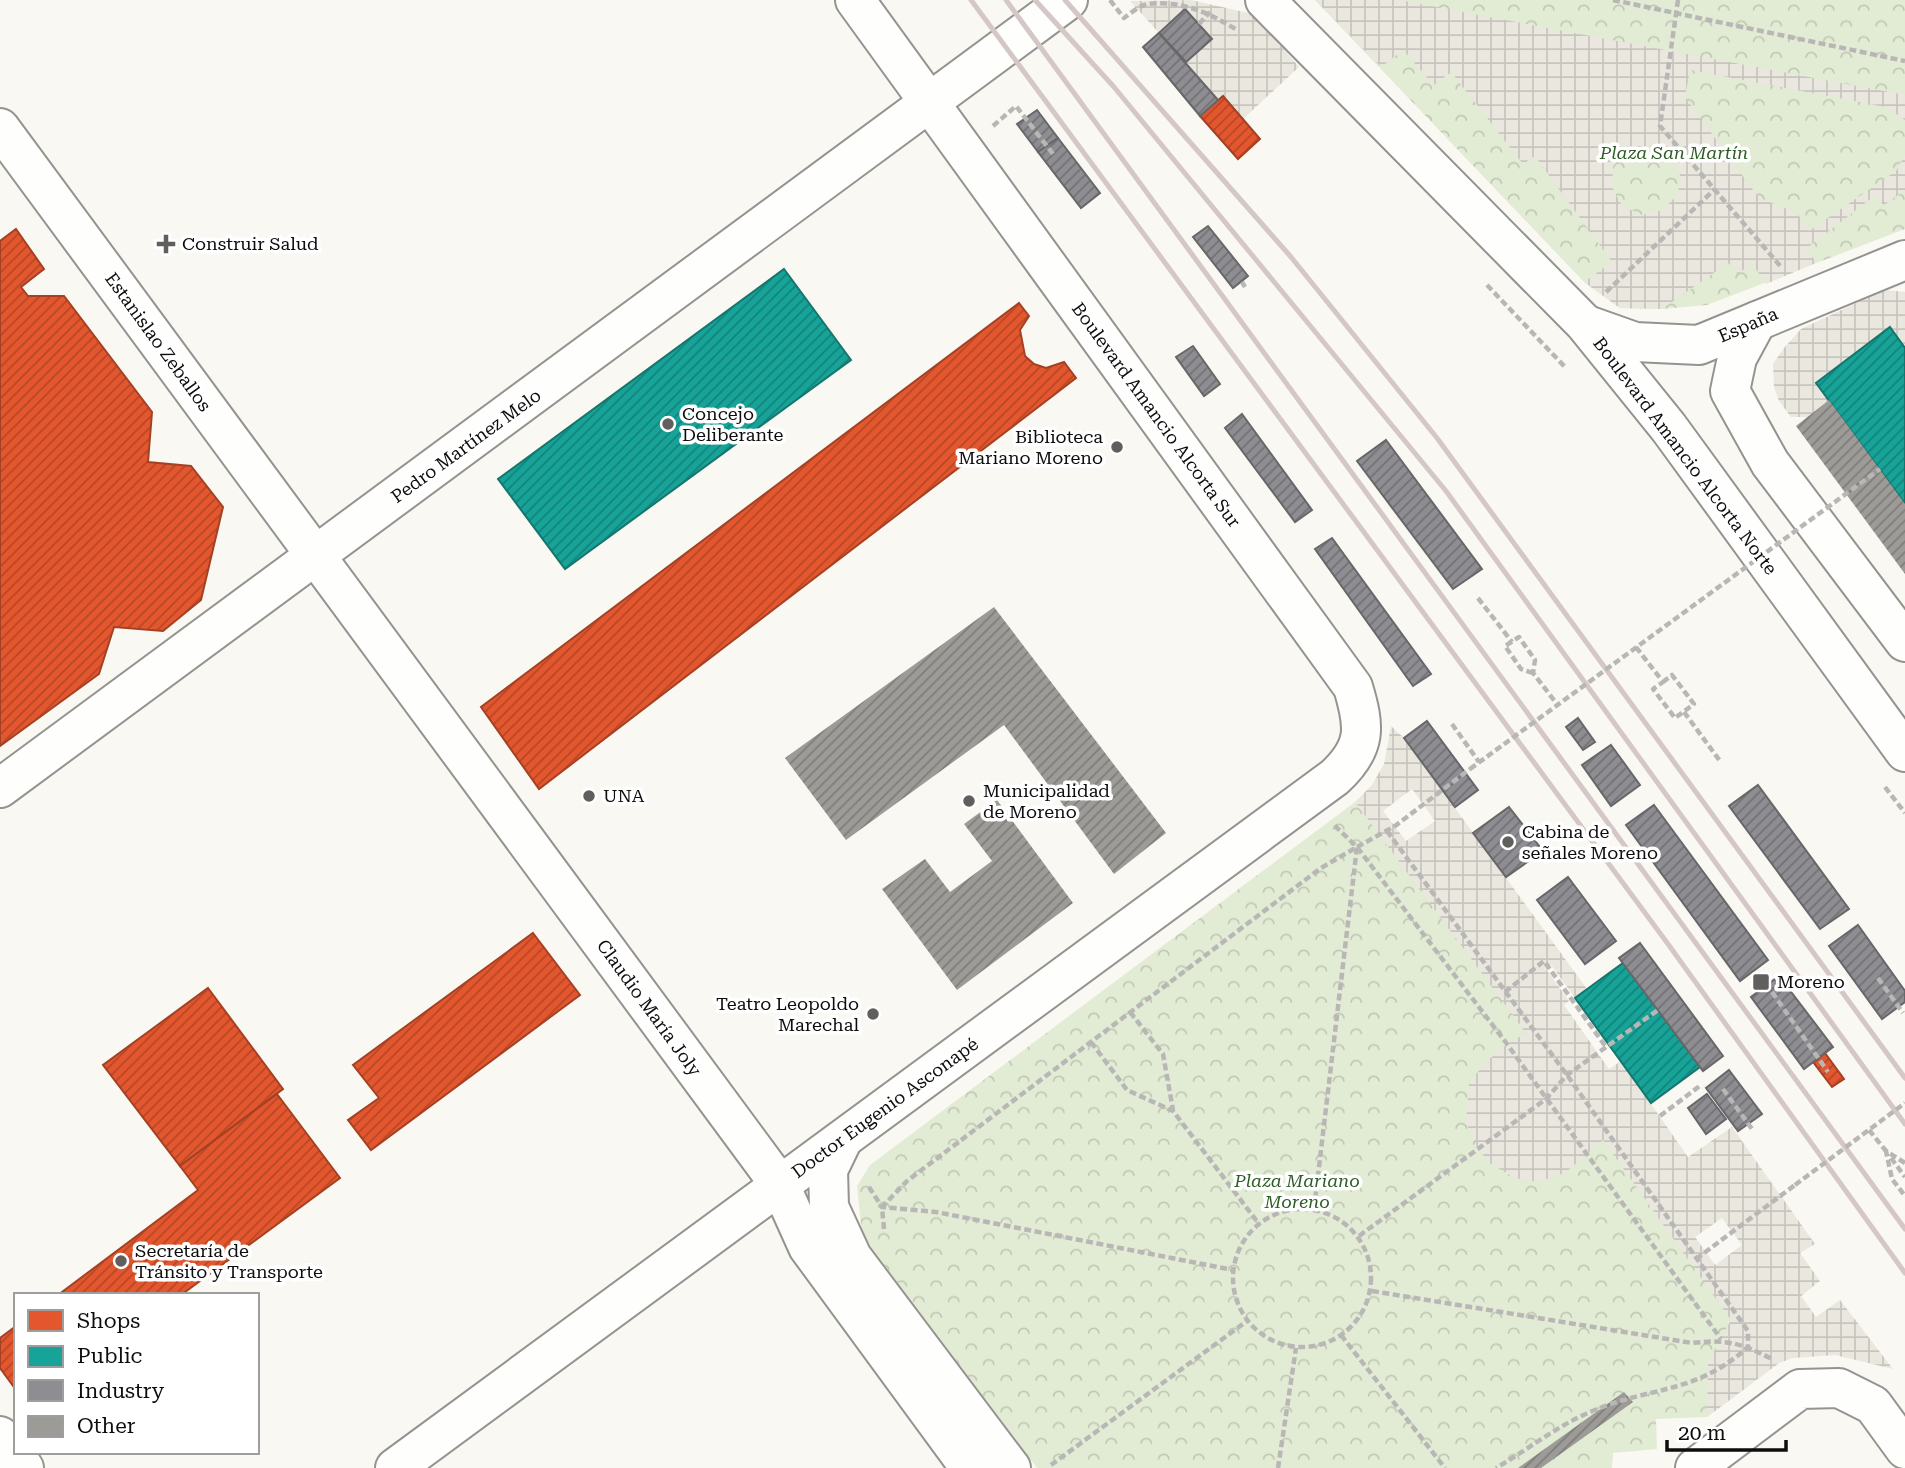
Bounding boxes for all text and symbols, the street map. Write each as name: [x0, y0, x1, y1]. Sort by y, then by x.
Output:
park label: Plaza San Martín: [1599, 142, 1748, 163]
place label: Construir Salud: [182, 233, 319, 254]
marker: Construir Salud: [156, 234, 176, 254]
street label: Estanislao Zeballos: [101, 268, 216, 415]
street label: Boulevard Amancio Alcorta Sur: [1068, 298, 1245, 531]
street label: España: [1715, 302, 1781, 346]
street label: Boulevard Amancio Alcorta Norte: [1589, 333, 1782, 579]
street label: Pedro Martínez Melo: [387, 384, 545, 507]
place label: Concejo Deliberante: [682, 403, 784, 445]
marker: Concejo Deliberante: [660, 416, 676, 432]
place label: Biblioteca Mariano Moreno: [958, 426, 1103, 468]
marker: Biblioteca Mariano Moreno: [1109, 439, 1125, 455]
place label: Municipalidad de Moreno: [983, 780, 1110, 822]
place label: UNA: [603, 785, 645, 806]
marker: UNA: [581, 788, 597, 804]
marker: Municipalidad de Moreno: [961, 793, 977, 809]
place label: Cabina de señales Moreno: [1522, 821, 1658, 863]
marker: Cabina de señales Moreno: [1500, 834, 1516, 850]
street label: Claudio María Joly: [593, 935, 706, 1080]
place label: Moreno: [1777, 971, 1845, 992]
marker: Moreno: [1751, 972, 1771, 992]
place label: Teatro Leopoldo Marechal: [716, 993, 859, 1035]
marker: Teatro Leopoldo Marechal: [865, 1006, 881, 1022]
street label: Doctor Eugenio Asconapé: [787, 1033, 982, 1182]
park label: Plaza Mariano Moreno: [1233, 1170, 1360, 1212]
place label: Secretaría de Tránsito y Transporte: [135, 1240, 323, 1282]
marker: Secretaría de Tránsito y Transporte: [113, 1253, 129, 1269]
legend: [14, 1293, 259, 1454]
text: Shops: [77, 1309, 140, 1333]
text: Public: [77, 1344, 143, 1368]
text: Industry: [77, 1379, 165, 1403]
scale bar: [1667, 1408, 1786, 1452]
text: Other: [77, 1414, 136, 1438]
text: 20 m: [1678, 1421, 1726, 1445]

